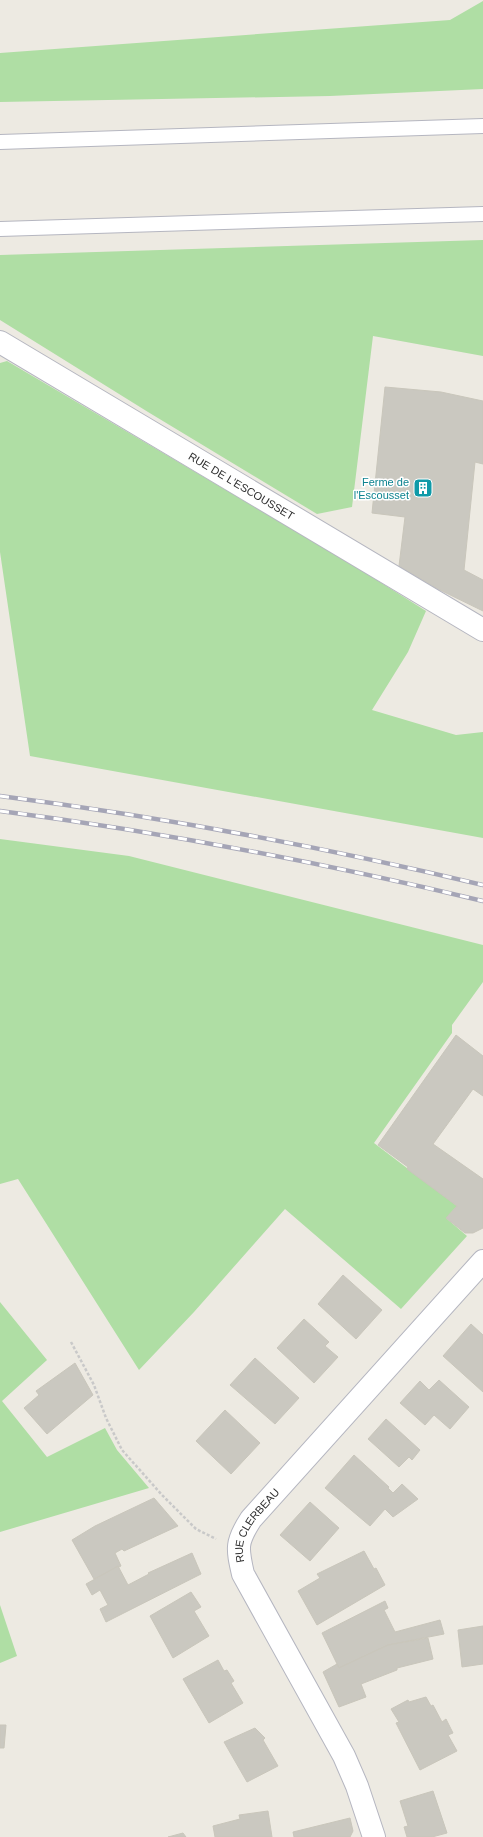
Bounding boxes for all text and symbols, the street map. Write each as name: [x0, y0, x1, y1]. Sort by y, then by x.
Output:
street label: RUE DE L'ESCOUSSET: [186, 450, 297, 522]
place label: Ferme de l'Escousset: [354, 476, 409, 501]
building icon: Ferme de l'Escousset: [412, 477, 434, 499]
street label: RUE CLERBEAU: [233, 1486, 282, 1564]

